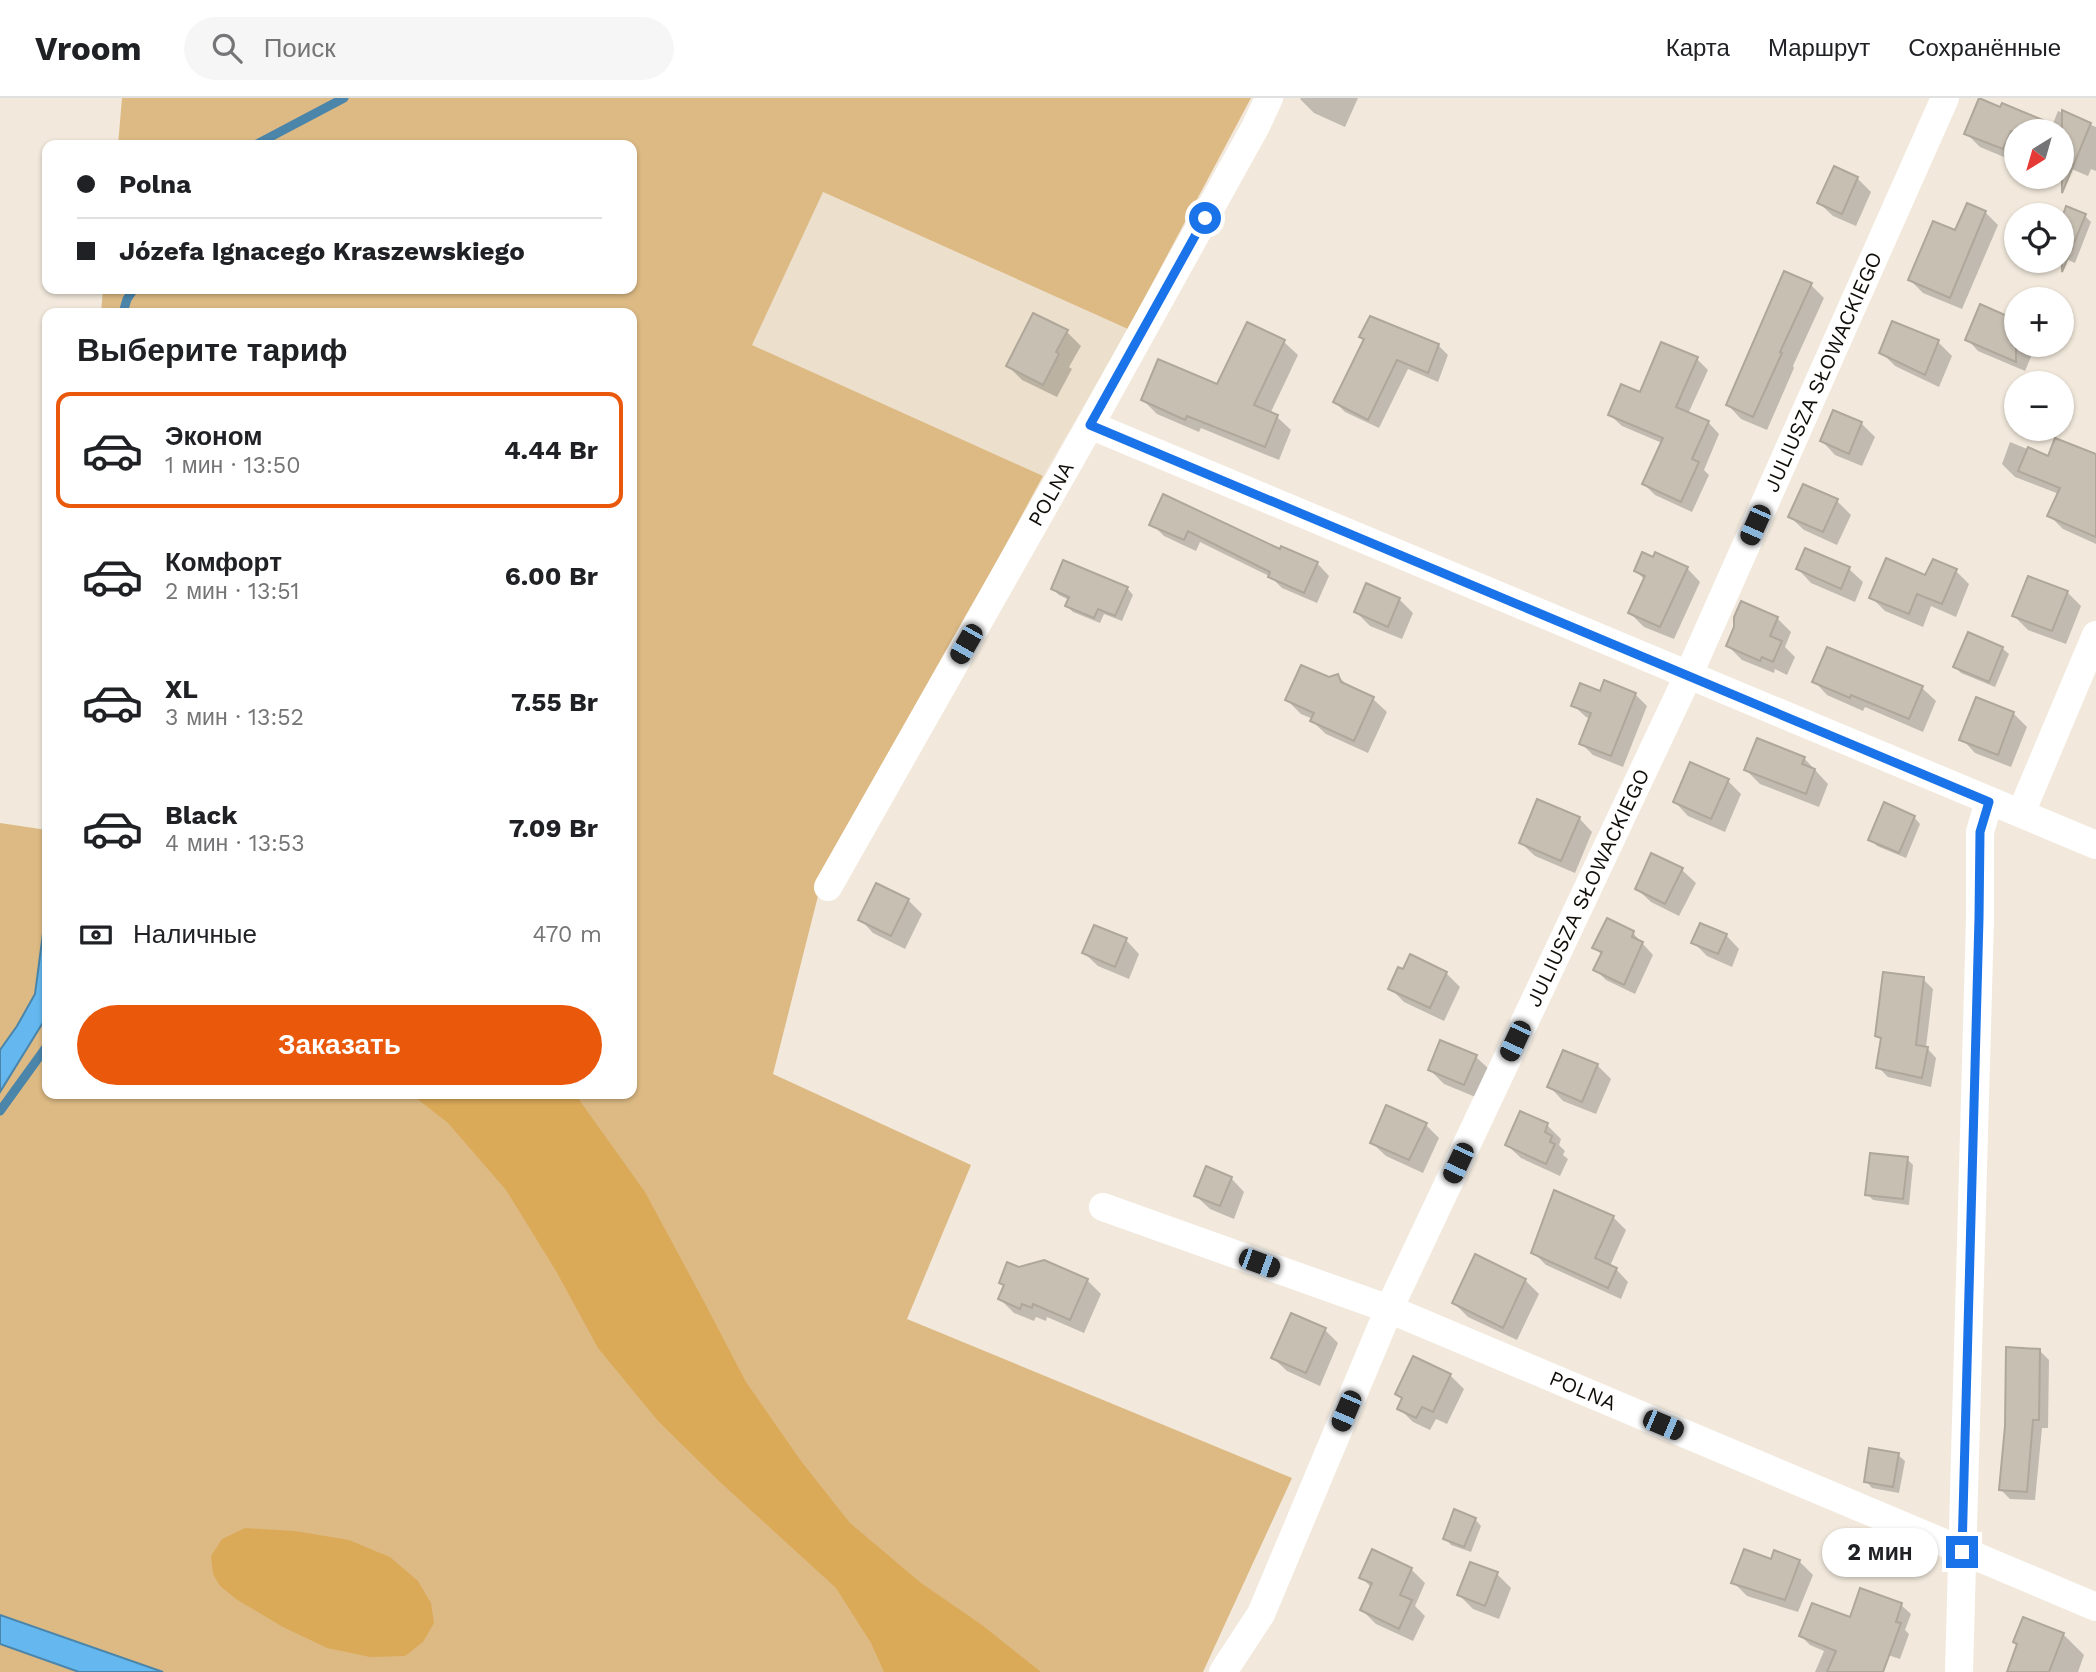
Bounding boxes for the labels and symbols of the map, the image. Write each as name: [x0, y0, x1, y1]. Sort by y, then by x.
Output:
north arrow: [2004, 119, 2074, 189]
route start: [1189, 202, 1221, 234]
street label: JULIUSZA SŁOWACKIEGO: [1758, 248, 1887, 496]
street label: POLNA: [1022, 457, 1079, 530]
car: [1737, 502, 1774, 548]
car: [947, 621, 986, 667]
street label: JULIUSZA SŁOWACKIEGO: [1521, 765, 1654, 1011]
car: [1497, 1018, 1534, 1064]
car: [1440, 1140, 1477, 1186]
car: [1236, 1246, 1283, 1280]
street label: POLNA: [1546, 1365, 1620, 1415]
car: [1329, 1388, 1364, 1434]
car: [1640, 1407, 1687, 1443]
callout: 2 мин: [1822, 1528, 1938, 1576]
route end: [1946, 1536, 1978, 1568]

